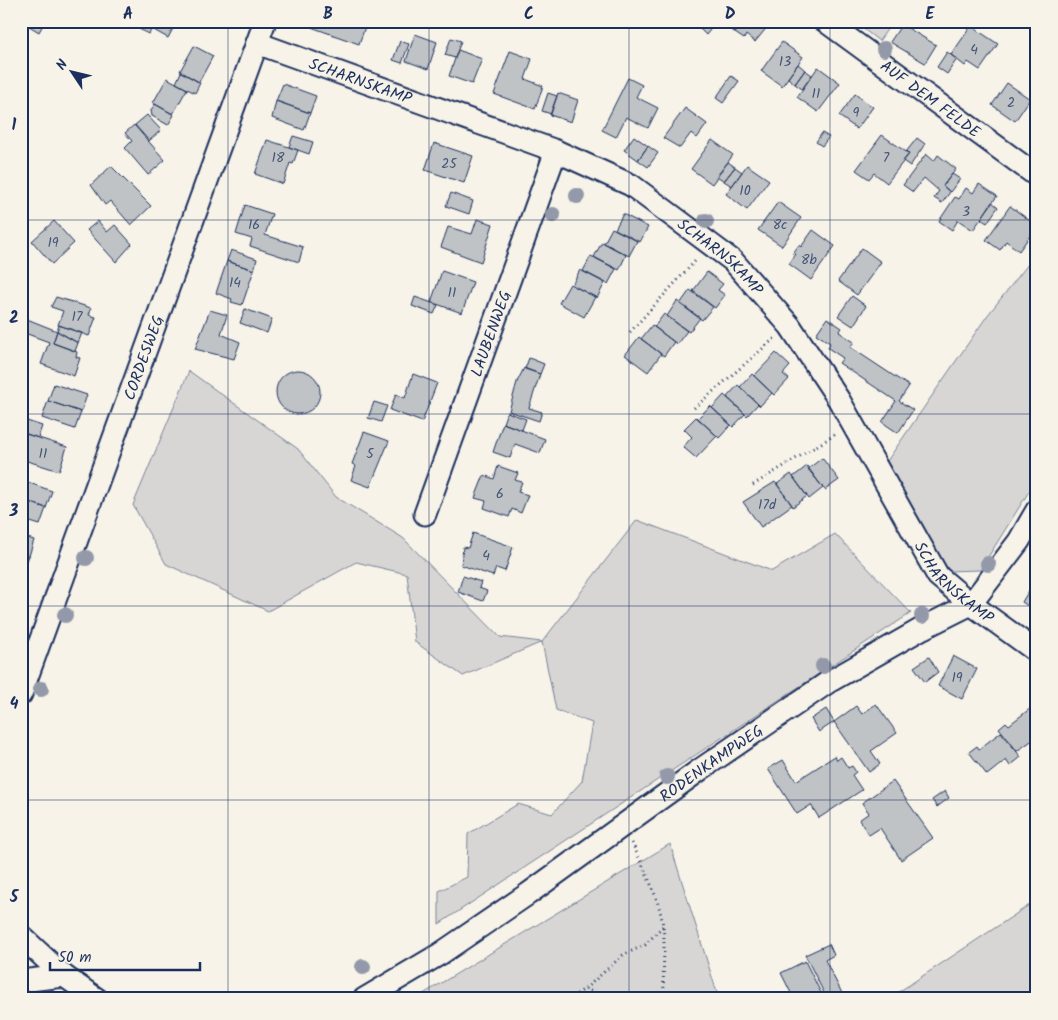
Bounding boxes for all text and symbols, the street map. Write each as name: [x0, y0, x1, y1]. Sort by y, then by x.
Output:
text: A: [123, 2, 133, 27]
text: B: [323, 2, 333, 27]
text: C: [524, 2, 534, 27]
text: D: [725, 2, 736, 27]
text: E: [926, 2, 936, 27]
house number: 4: [970, 39, 978, 61]
north arrow: [48, 48, 98, 98]
house number: 13: [779, 51, 791, 73]
street label: SCHARNSKAMP: [305, 52, 415, 112]
street label: AUF DEM FELDE: [874, 54, 986, 145]
text: N: [51, 55, 74, 75]
house number: 11: [812, 83, 820, 105]
house number: 2: [1007, 92, 1015, 114]
house number: 9: [853, 102, 860, 124]
text: 1: [12, 113, 17, 138]
house number: 18: [272, 147, 285, 169]
house number: 7: [883, 147, 890, 169]
house number: 25: [441, 153, 458, 175]
house number: 10: [739, 180, 751, 202]
house number: 3: [962, 201, 970, 223]
street label: SCHARNSKAMP: [671, 213, 769, 302]
house number: 16: [248, 214, 260, 236]
house number: 8c: [773, 214, 787, 236]
house number: 19: [47, 232, 59, 254]
house number: 8b: [801, 249, 818, 271]
house number: 14: [229, 272, 241, 294]
house number: 11: [448, 282, 456, 304]
street label: LAUBENWEG: [465, 287, 519, 381]
text: 2: [9, 306, 19, 331]
house number: 17: [72, 306, 83, 328]
street label: CORDESWEG: [118, 312, 171, 404]
house number: 11: [39, 443, 47, 465]
house number: 5: [366, 443, 375, 465]
house number: 6: [496, 483, 504, 505]
house number: 17d: [758, 494, 777, 516]
text: 3: [9, 499, 19, 524]
street label: SCHARNSKAMP: [907, 537, 999, 631]
house number: 4: [482, 545, 490, 567]
house number: 19: [951, 667, 963, 689]
text: 4: [10, 692, 19, 717]
street label: RODENKAMPWEG: [655, 719, 769, 809]
text: 5: [9, 885, 20, 910]
scale bar: [50, 940, 200, 972]
text: 50 m: [58, 946, 92, 970]

